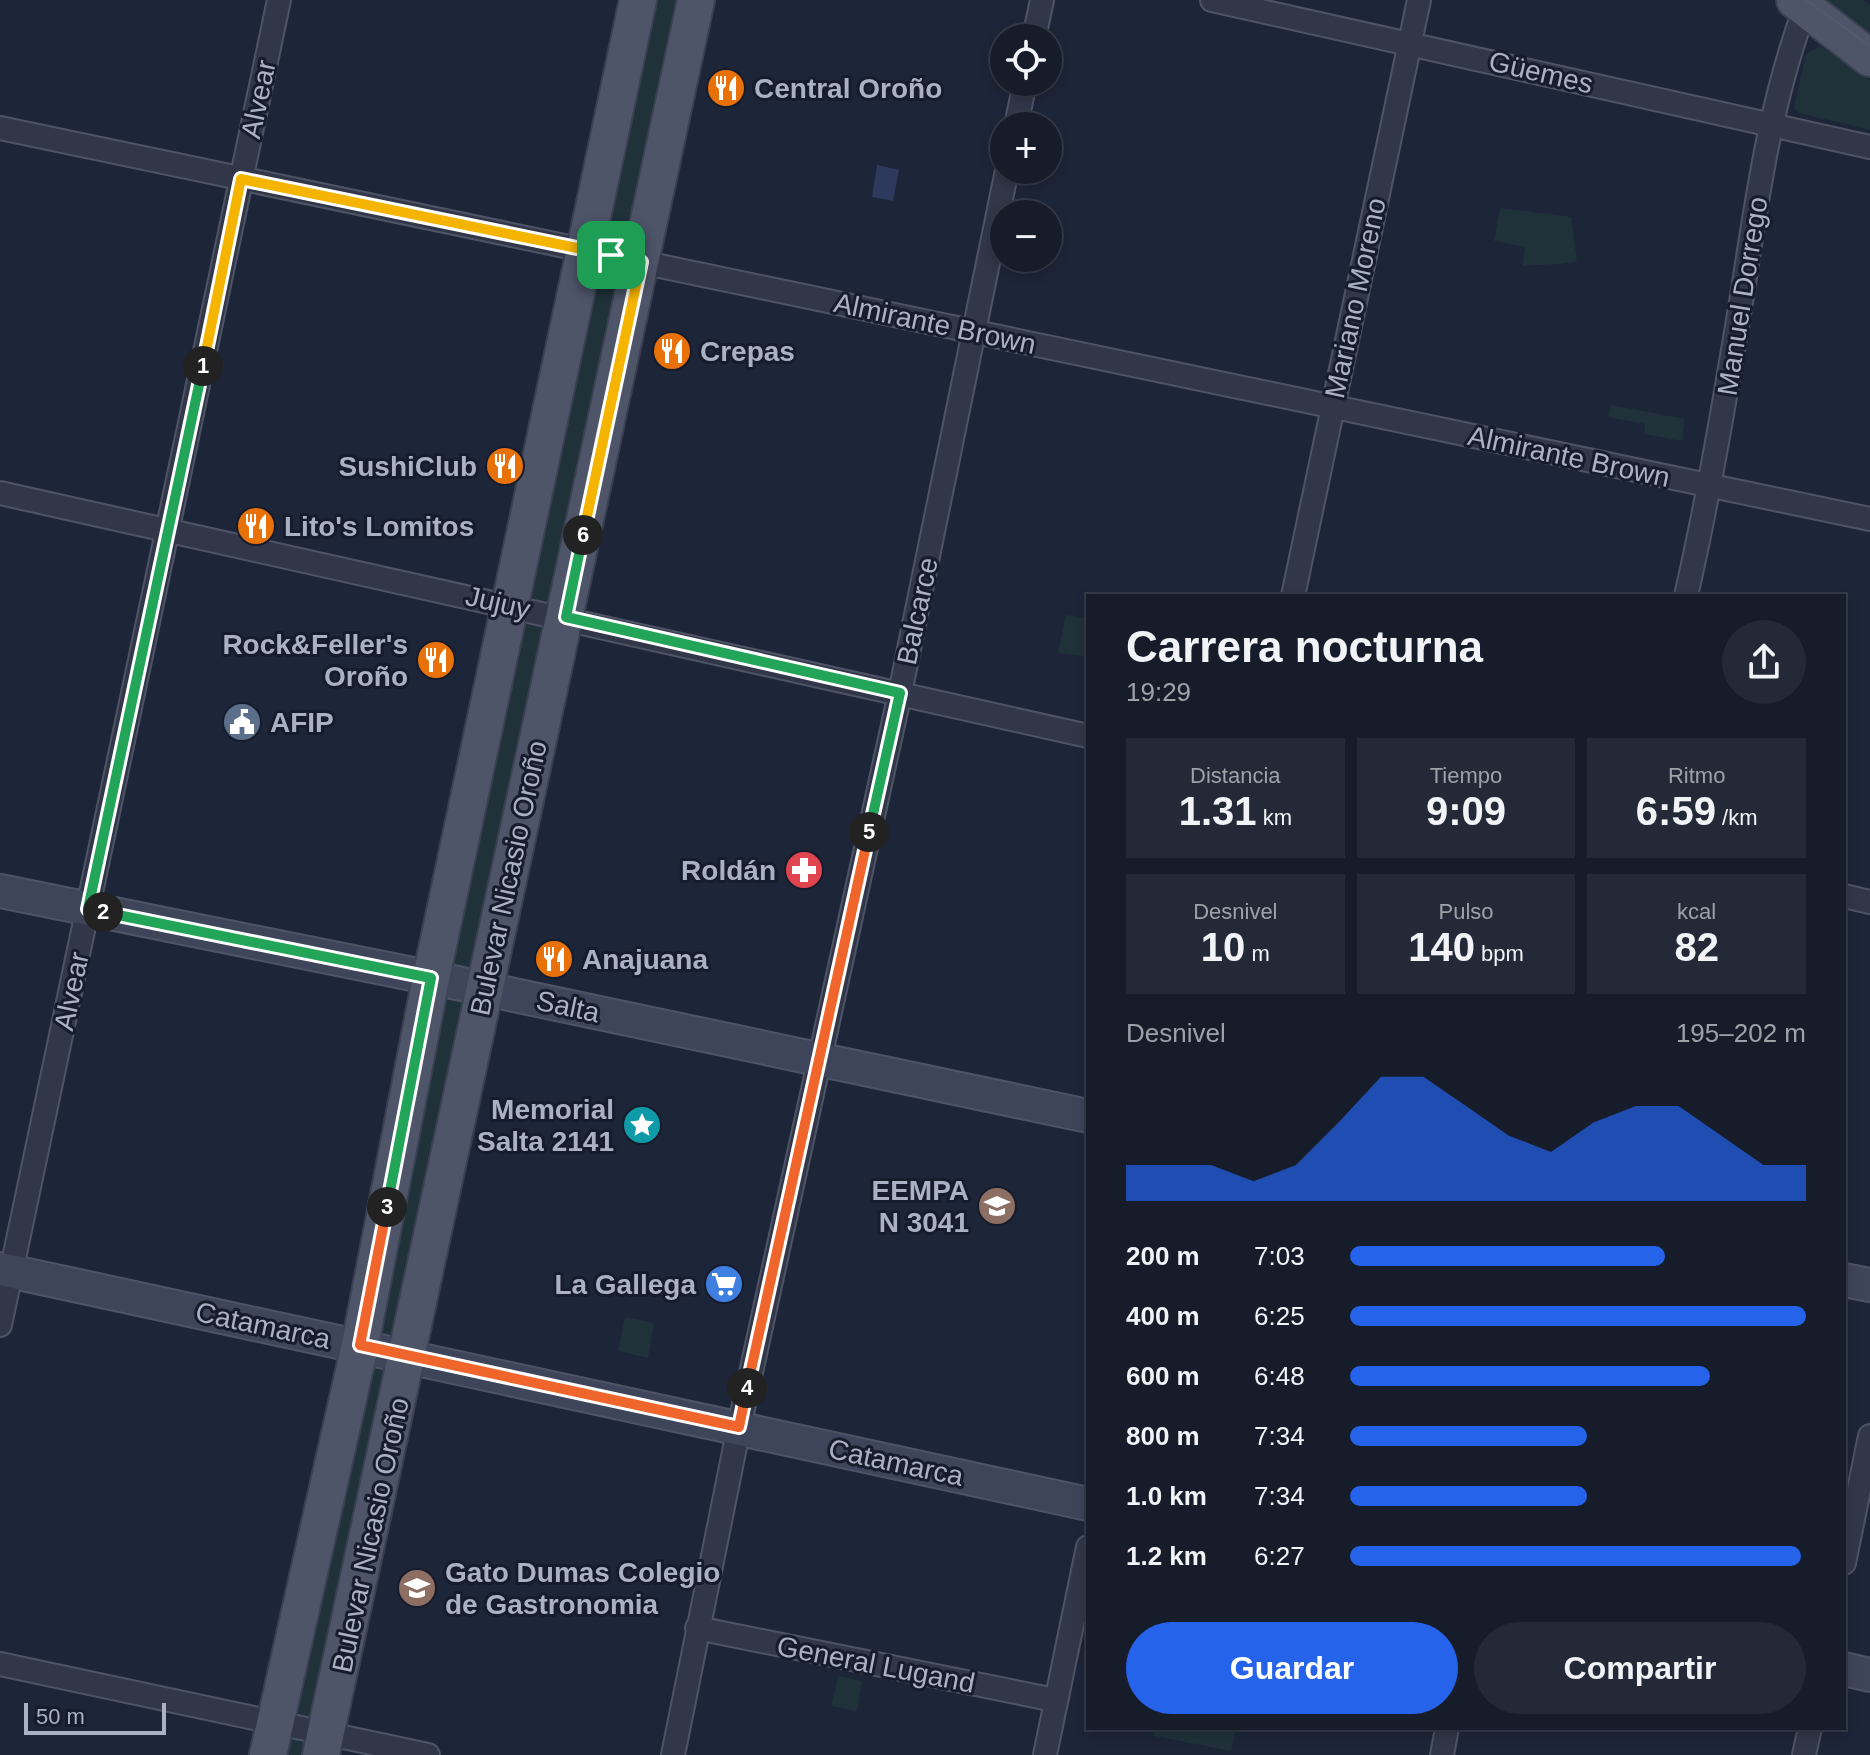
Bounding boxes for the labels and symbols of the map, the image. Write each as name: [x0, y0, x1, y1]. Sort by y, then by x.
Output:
street label: Güemes: [1486, 45, 1596, 99]
street label: Alvear: [235, 57, 282, 141]
restaurant icon: Central Oroño: [705, 67, 747, 109]
place label: Central Oroño: [754, 73, 942, 104]
street label: Manuel Dorrego: [1711, 194, 1774, 398]
street label: Mariano Moreno: [1319, 195, 1392, 401]
pin: [577, 221, 645, 289]
street label: Almirante Brown: [831, 287, 1039, 360]
restaurant icon: Crepas: [651, 330, 693, 372]
place label: Crepas: [700, 336, 795, 367]
pin: 1: [183, 346, 223, 386]
street label: Almirante Brown: [1465, 420, 1673, 493]
restaurant icon: SushiClub: [484, 445, 526, 487]
place label: SushiClub: [339, 451, 477, 482]
restaurant icon: Lito's Lomitos: [235, 505, 277, 547]
place label: Lito's Lomitos: [284, 511, 474, 542]
pin: 6: [563, 515, 603, 555]
street label: Balcarce: [891, 555, 944, 668]
street label: Jujuy: [463, 580, 533, 625]
place label: Rock&Feller's Oroño: [222, 629, 408, 692]
restaurant icon: Rock&Feller's Oroño: [415, 639, 457, 681]
public building icon: AFIP: [221, 701, 263, 743]
place label: AFIP: [270, 707, 334, 738]
street label: Bulevar Nicasio Oroño: [464, 738, 553, 1018]
pin: 5: [849, 812, 889, 852]
pharmacy icon: Roldán: [783, 849, 825, 891]
place label: Roldán: [681, 855, 776, 886]
pin: 2: [83, 892, 123, 932]
restaurant icon: Anajuana: [533, 938, 575, 980]
place label: Anajuana: [582, 944, 708, 975]
street label: Alvear: [48, 949, 95, 1033]
street label: Salta: [533, 985, 603, 1028]
place label: Memorial Salta 2141: [477, 1094, 614, 1157]
place icon: Memorial Salta 2141: [621, 1104, 663, 1146]
place label: EEMPA N 3041: [872, 1175, 969, 1238]
school or university icon: EEMPA N 3041: [976, 1185, 1018, 1227]
pin: 3: [367, 1187, 407, 1227]
supermarket icon: La Gallega: [703, 1263, 745, 1305]
place label: La Gallega: [554, 1269, 696, 1300]
street label: Catamarca: [193, 1296, 334, 1355]
pin: 4: [727, 1368, 767, 1408]
street label: Bulevar Nicasio Oroño: [326, 1395, 415, 1675]
street label: Catamarca: [826, 1433, 967, 1492]
place label: Gato Dumas Colegio de Gastronomia: [445, 1557, 720, 1620]
school or university icon: Gato Dumas Colegio de Gastronomia: [396, 1567, 438, 1609]
street label: General Lugand: [774, 1630, 977, 1699]
scale bar: [24, 1699, 166, 1735]

